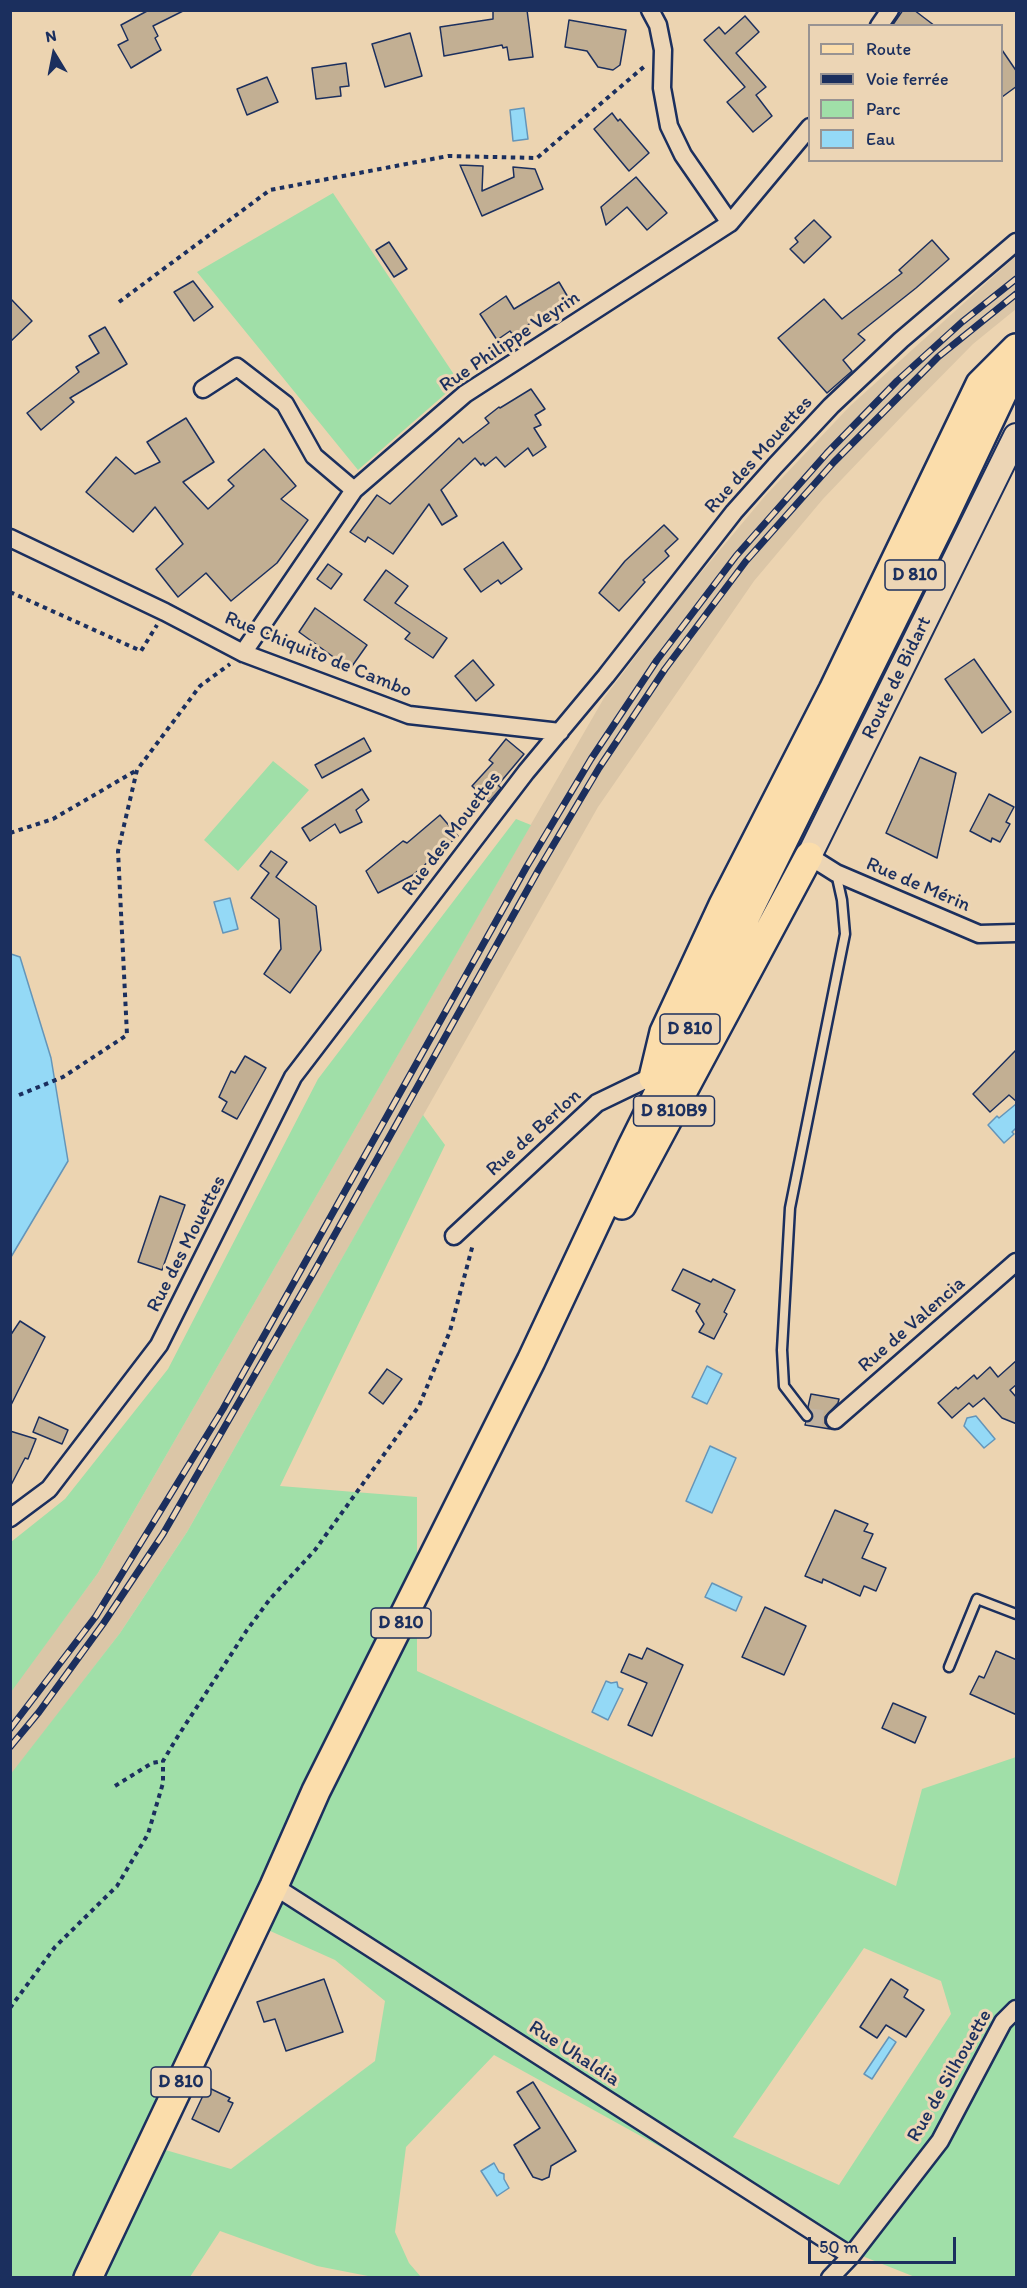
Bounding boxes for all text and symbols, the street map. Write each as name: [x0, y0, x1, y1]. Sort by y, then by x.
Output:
north arrow: [24, 24, 84, 84]
legend: [808, 24, 1003, 162]
text: N: [44, 25, 58, 46]
text: Route: [866, 38, 911, 60]
text: Voie ferrée: [866, 68, 948, 90]
text: Parc: [866, 98, 900, 120]
text: Eau: [866, 128, 895, 150]
street label: Rue Philippe Veyrin: [435, 286, 585, 398]
street label: Rue des Mouettes: [700, 391, 818, 519]
road number: D 810: [885, 560, 945, 590]
street label: Rue Chiquito de Cambo: [221, 606, 415, 704]
street label: Route de Bidart: [857, 613, 937, 743]
street label: Rue des Mouettes: [397, 767, 507, 901]
street label: Rue de Mérin: [862, 852, 974, 918]
road number: D 810: [660, 1014, 720, 1044]
street label: Rue de Berlon: [482, 1084, 586, 1182]
road number: D 810B9: [634, 1096, 714, 1126]
street label: Rue des Mouettes: [142, 1172, 232, 1316]
street label: Rue de Valencia: [853, 1272, 971, 1378]
road number: D 810: [371, 1608, 431, 1638]
street label: Rue de Silhouette: [902, 2006, 998, 2146]
street label: Rue Uhaldia: [524, 2016, 624, 2092]
road number: D 810: [151, 2067, 211, 2097]
scale bar: [811, 2225, 960, 2263]
text: 50 m: [819, 2236, 859, 2258]

